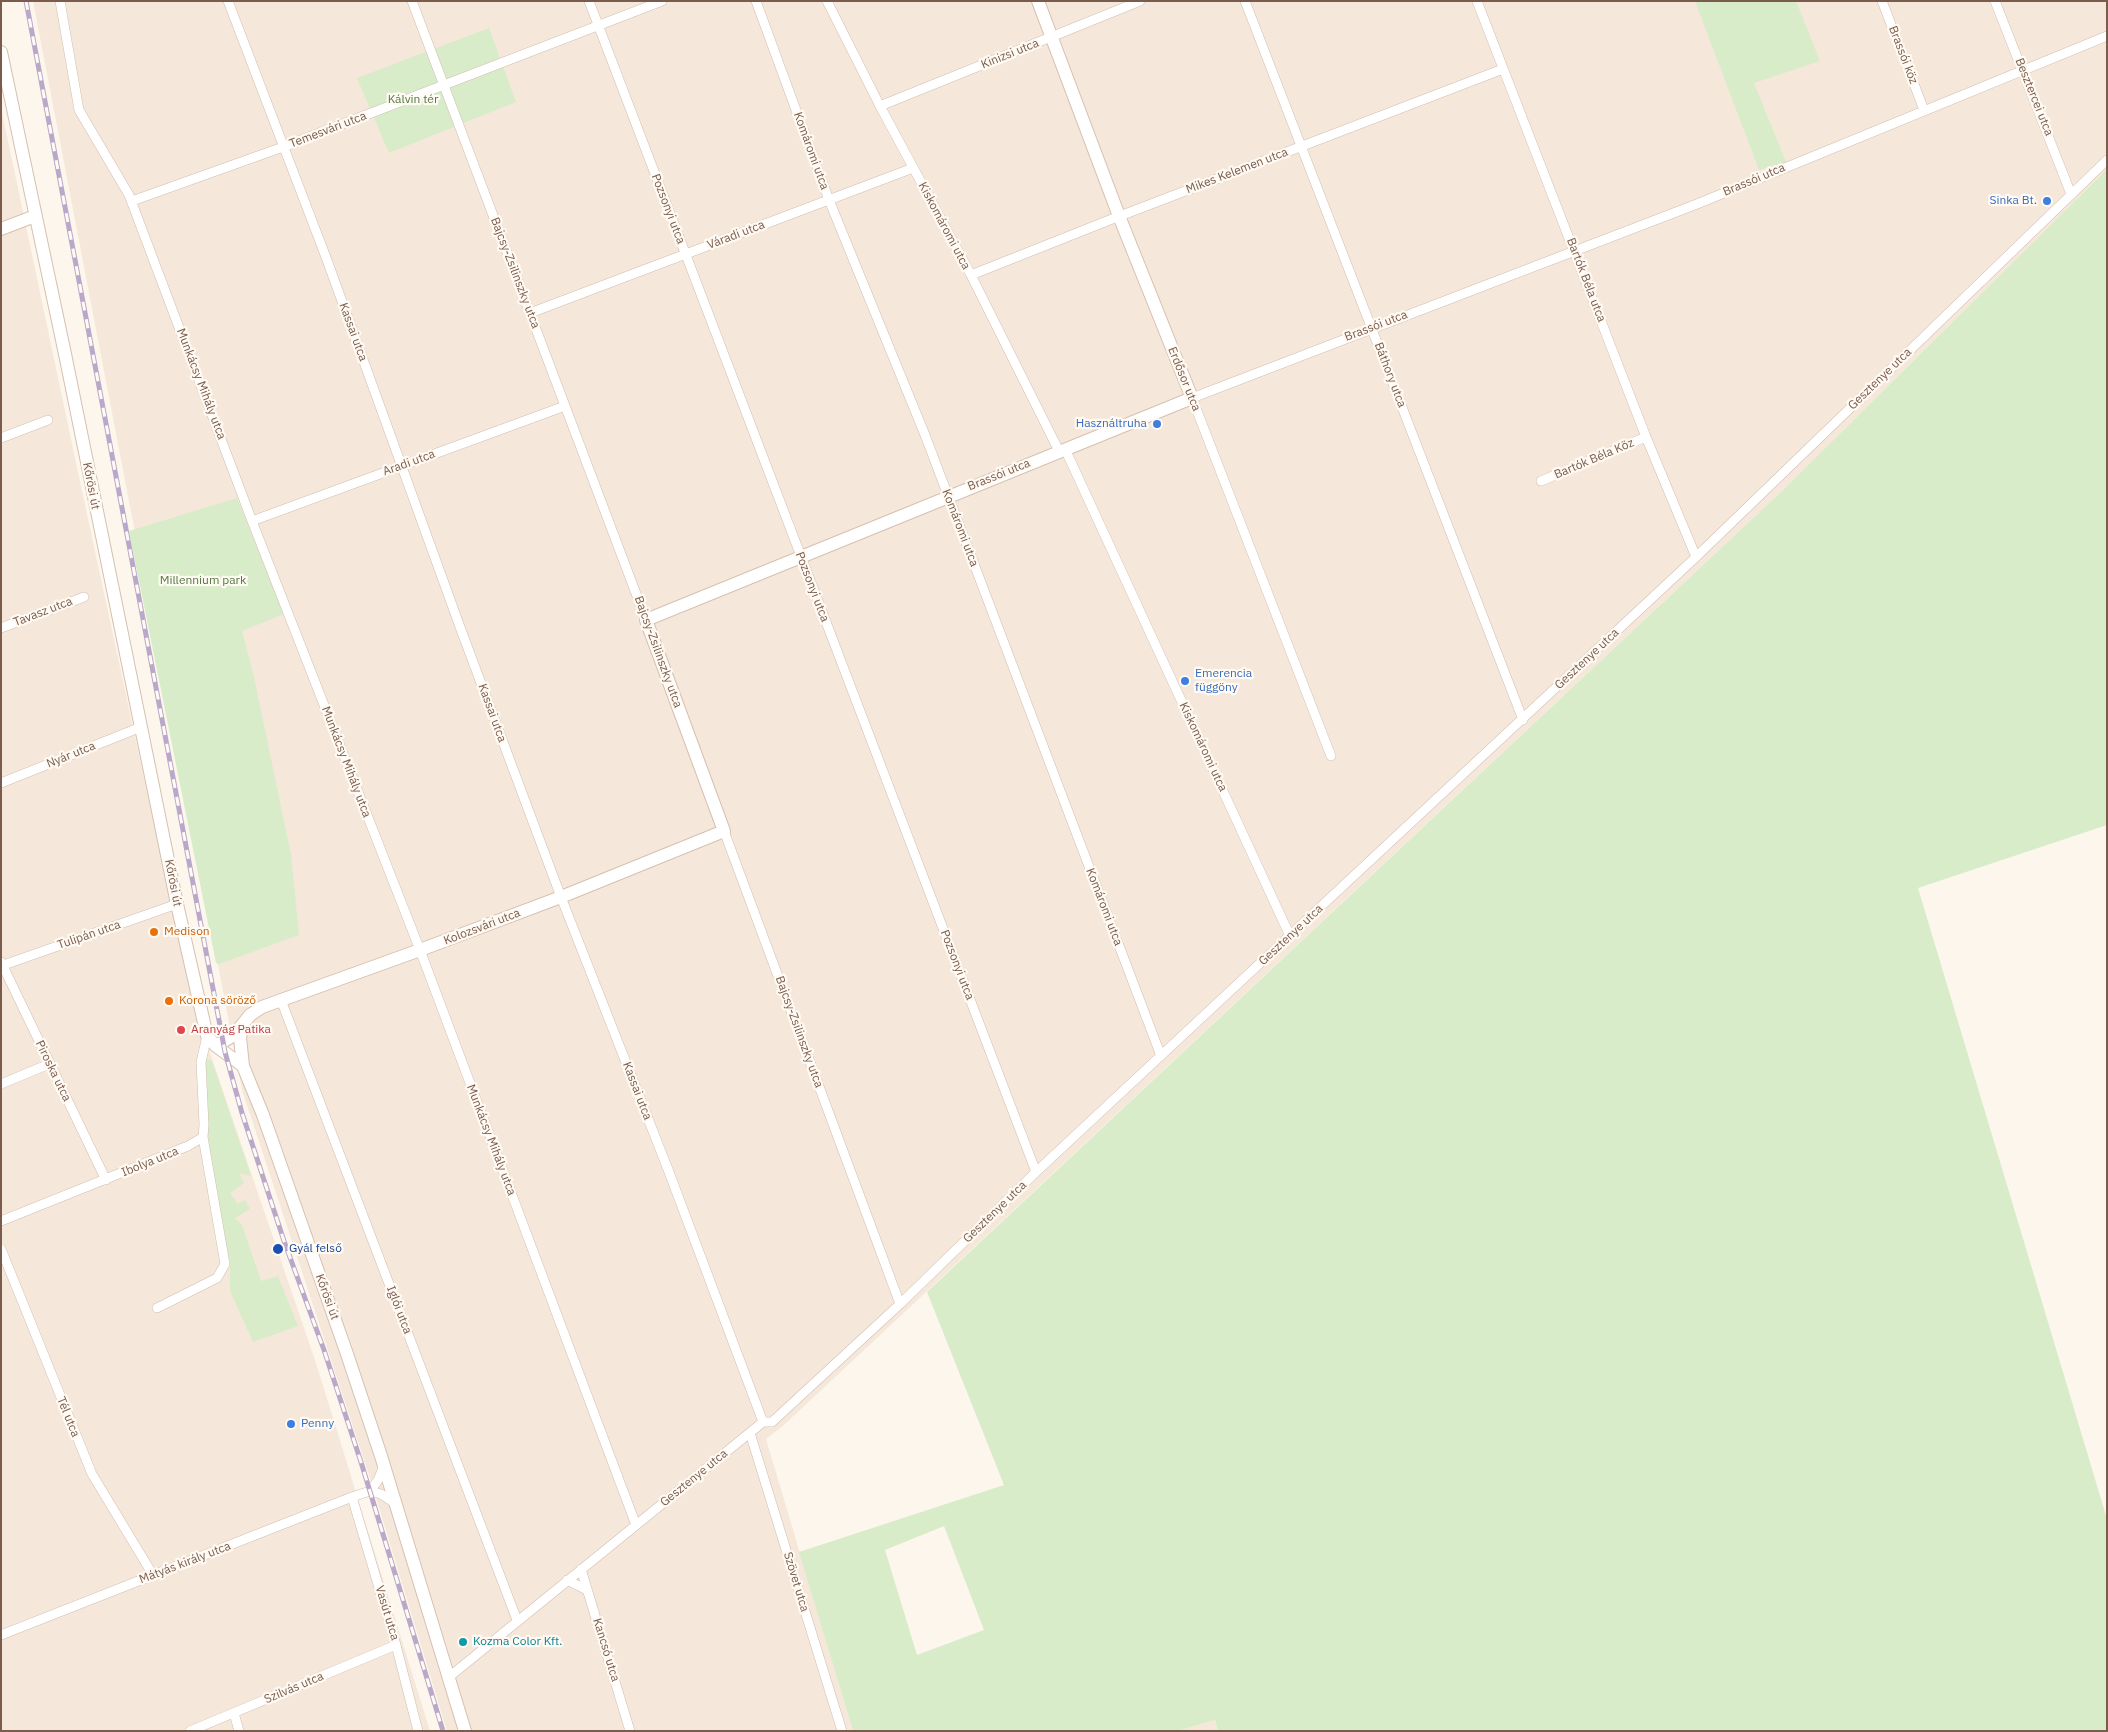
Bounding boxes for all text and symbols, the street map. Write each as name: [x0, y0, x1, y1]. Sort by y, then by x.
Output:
street label: Brassói köz: [1885, 24, 1921, 86]
street label: Kinizsi utca: [979, 36, 1041, 72]
street label: Besztercei utca: [2012, 56, 2056, 138]
park label: Kálvin tér: [388, 93, 438, 107]
street label: Temesvári utca: [287, 109, 369, 151]
street label: Komáromi utca: [790, 110, 832, 192]
street label: Mikes Kelemen utca: [1184, 145, 1290, 197]
street label: Brassói utca: [1721, 160, 1787, 200]
street label: Pozsonyi utca: [648, 172, 688, 246]
street label: Kiskomáromi utca: [915, 180, 973, 272]
place label: Sinka Bt.: [1989, 194, 2037, 208]
marker: Sinka Bt.: [2041, 195, 2053, 207]
street label: Bajcsy-Zsilinszky utca: [487, 215, 543, 331]
street label: Váradi utca: [705, 217, 767, 253]
street label: Bartók Béla utca: [1563, 236, 1609, 324]
street label: Kassai utca: [336, 301, 370, 363]
street label: Brassói utca: [1343, 307, 1409, 345]
street label: Munkácsy Mihály utca: [173, 326, 229, 442]
street label: Báthory utca: [1371, 340, 1409, 410]
street label: Erdősor utca: [1165, 345, 1203, 413]
street label: Gesztenye utca: [1845, 345, 1915, 413]
place label: Használtruha: [1076, 417, 1147, 431]
marker: Használtruha: [1151, 418, 1163, 430]
street label: Bartók Béla Köz: [1552, 436, 1636, 482]
street label: Aradi utca: [381, 447, 437, 479]
street label: Brassói utca: [966, 456, 1032, 494]
street label: Kőrösi út: [79, 461, 103, 511]
street label: Komáromi utca: [939, 487, 981, 569]
street label: Pozsonyi utca: [792, 550, 832, 624]
park label: Millennium park: [160, 574, 246, 588]
street label: Tavasz utca: [11, 594, 75, 630]
street label: Bajcsy-Zsilinszky utca: [631, 594, 685, 710]
street label: Gesztenye utca: [1552, 626, 1622, 692]
place label: Emerencia függöny: [1195, 667, 1252, 695]
marker: Emerencia függöny: [1179, 675, 1191, 687]
street label: Kassai utca: [475, 682, 509, 744]
street label: Kiskomáromi utca: [1176, 700, 1230, 794]
street label: Munkácsy Mihály utca: [318, 704, 374, 820]
street label: Nyár utca: [44, 739, 98, 771]
street label: Kőrösi út: [161, 858, 185, 908]
street label: Komáromi utca: [1083, 866, 1125, 948]
street label: Gesztenye utca: [1256, 902, 1326, 968]
street label: Kolozsvári utca: [442, 906, 522, 948]
street label: Tulipán utca: [56, 917, 122, 953]
place label: Medison: [164, 925, 210, 939]
marker: Medison: [148, 926, 160, 938]
street label: Pozsonyi utca: [937, 928, 977, 1002]
street label: Bajcsy-Zsilinszky utca: [772, 974, 826, 1090]
place label: Korona söröző: [179, 994, 256, 1008]
marker: Korona söröző: [163, 995, 175, 1007]
place label: Aranyág Patika: [191, 1023, 271, 1037]
marker: Aranyág Patika: [175, 1024, 187, 1036]
street label: Piroska utca: [32, 1038, 74, 1104]
street label: Kassai utca: [619, 1060, 655, 1122]
street label: Munkácsy Mihály utca: [463, 1082, 519, 1198]
street label: Ibolya utca: [119, 1144, 181, 1180]
street label: Gesztenye utca: [960, 1178, 1030, 1246]
marker: Gyál felső: [271, 1242, 285, 1256]
place label: Gyál felső: [289, 1242, 342, 1256]
street label: Kőrösi út: [312, 1272, 342, 1322]
street label: Iglói utca: [383, 1284, 415, 1336]
street label: Tél utca: [53, 1395, 83, 1439]
place label: Penny: [301, 1417, 334, 1431]
marker: Penny: [285, 1418, 297, 1430]
street label: Gesztenye utca: [657, 1446, 731, 1510]
street label: Mátyás király utca: [137, 1539, 233, 1587]
street label: Szövet utca: [780, 1550, 812, 1614]
street label: Vasút utca: [372, 1584, 402, 1642]
street label: Kancsó utca: [590, 1617, 622, 1683]
place label: Kozma Color Kft.: [473, 1635, 562, 1649]
marker: Kozma Color Kft.: [457, 1636, 469, 1648]
street label: Szilvás utca: [262, 1669, 326, 1707]

